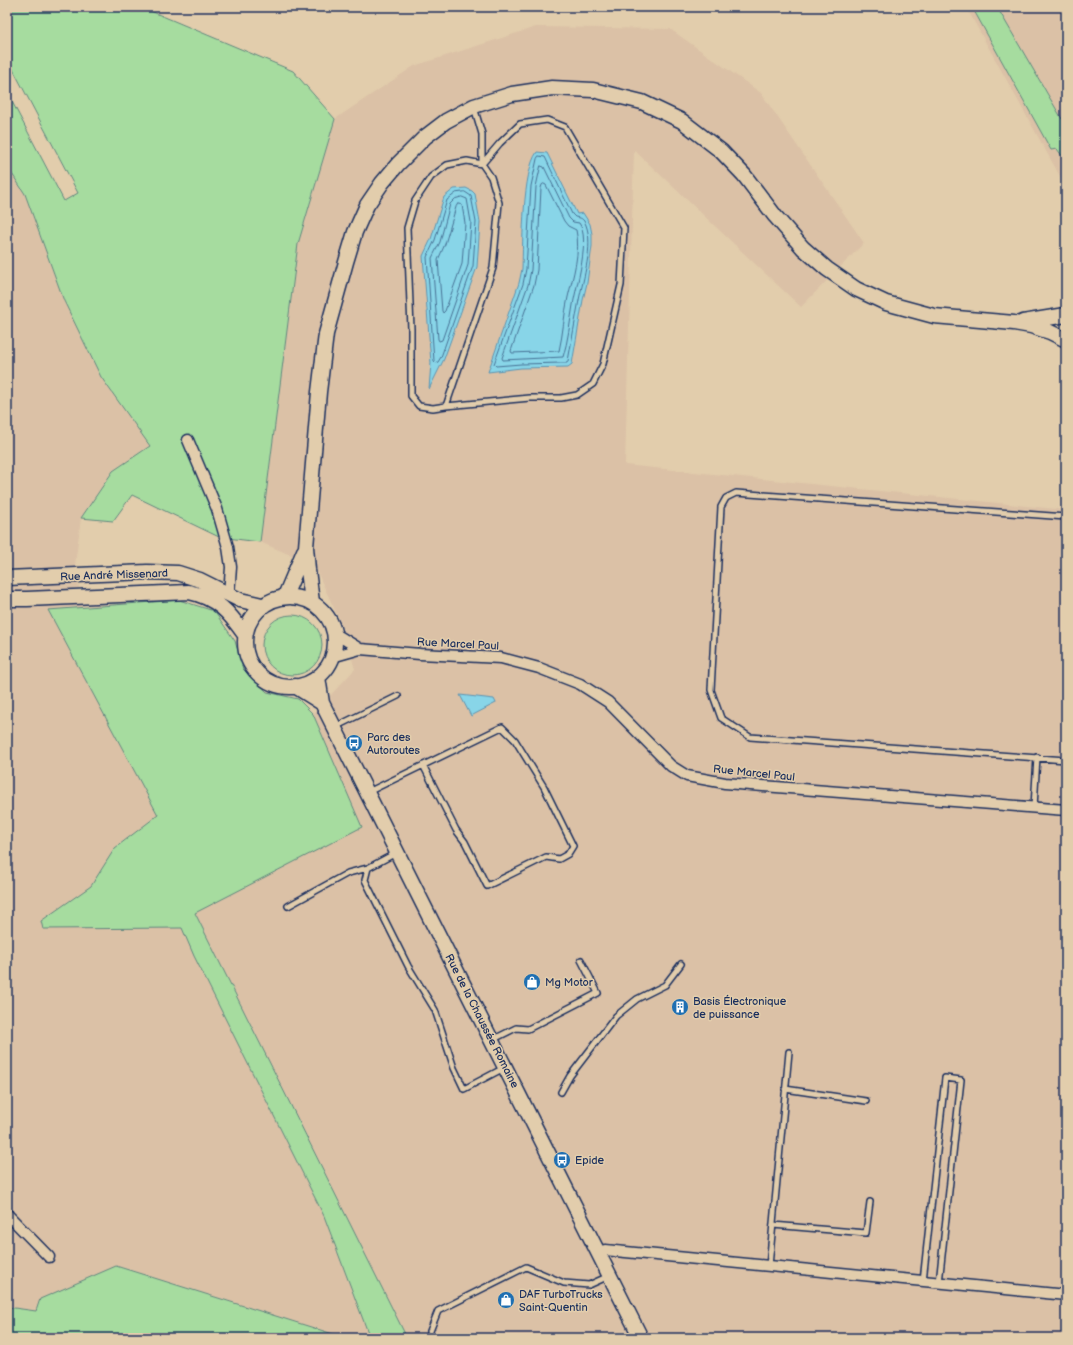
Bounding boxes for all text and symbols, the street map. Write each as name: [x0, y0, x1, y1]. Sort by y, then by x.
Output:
street label: Rue André Missenard: [60, 567, 168, 583]
street label: Rue Marcel Paul: [417, 635, 499, 653]
place label: Parc des Autoroutes: [367, 731, 421, 757]
bus stop icon: Parc des Autoroutes: [344, 733, 364, 753]
street label: Rue Marcel Paul: [713, 762, 795, 784]
street label: Rue de la Chaussée Romaine: [442, 952, 522, 1091]
shop icon: Mg Motor: [522, 972, 542, 992]
place label: Mg Motor: [545, 976, 594, 989]
place label: Basis Électronique de puissance: [693, 994, 787, 1021]
building icon: Basis Électronique de puissance: [670, 997, 690, 1017]
bus stop icon: Epide: [552, 1150, 572, 1170]
place label: Epide: [575, 1154, 605, 1167]
place label: DAF TurboTrucks Saint-Quentin: [519, 1288, 603, 1314]
shop icon: DAF TurboTrucks Saint-Quentin: [496, 1290, 516, 1310]

